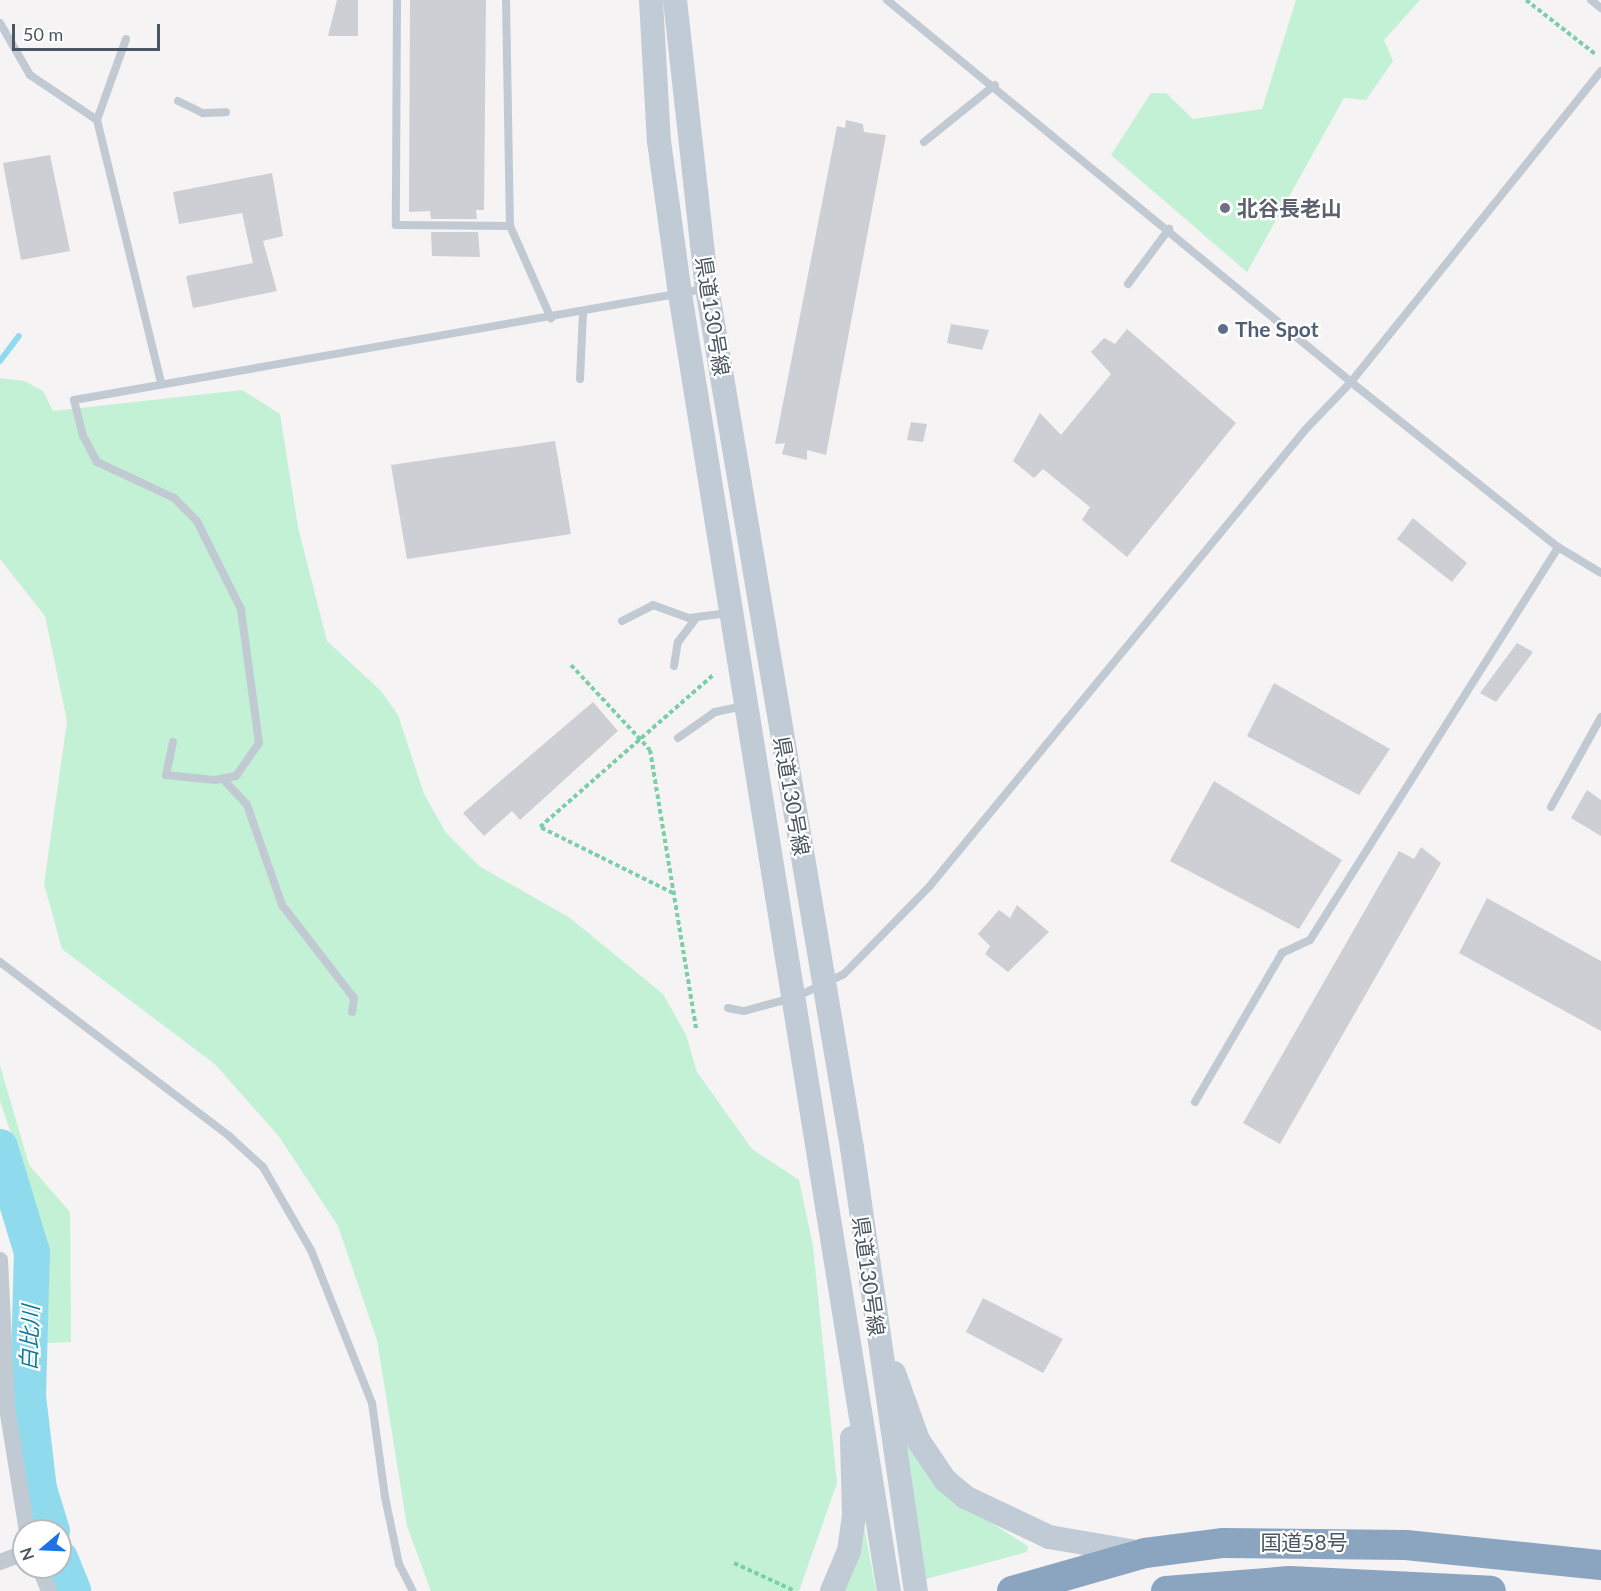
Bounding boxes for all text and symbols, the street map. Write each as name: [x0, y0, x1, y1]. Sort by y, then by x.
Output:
scale bar: [15, 12, 164, 50]
text: 50 m: [23, 23, 63, 45]
place label: 北谷長老山: [1237, 195, 1342, 221]
marker: 北谷長老山: [1218, 201, 1232, 215]
street label: 県道130号線: [691, 255, 735, 377]
place label: The Spot: [1235, 316, 1318, 342]
marker: The Spot: [1216, 322, 1230, 336]
street label: 県道130号線: [769, 734, 815, 858]
street label: 県道130号線: [848, 1215, 890, 1337]
water label: 白比川: [15, 1305, 43, 1371]
north arrow: [12, 1519, 72, 1579]
street label: 国道58号: [1260, 1529, 1348, 1555]
text: N: [15, 1545, 37, 1563]

